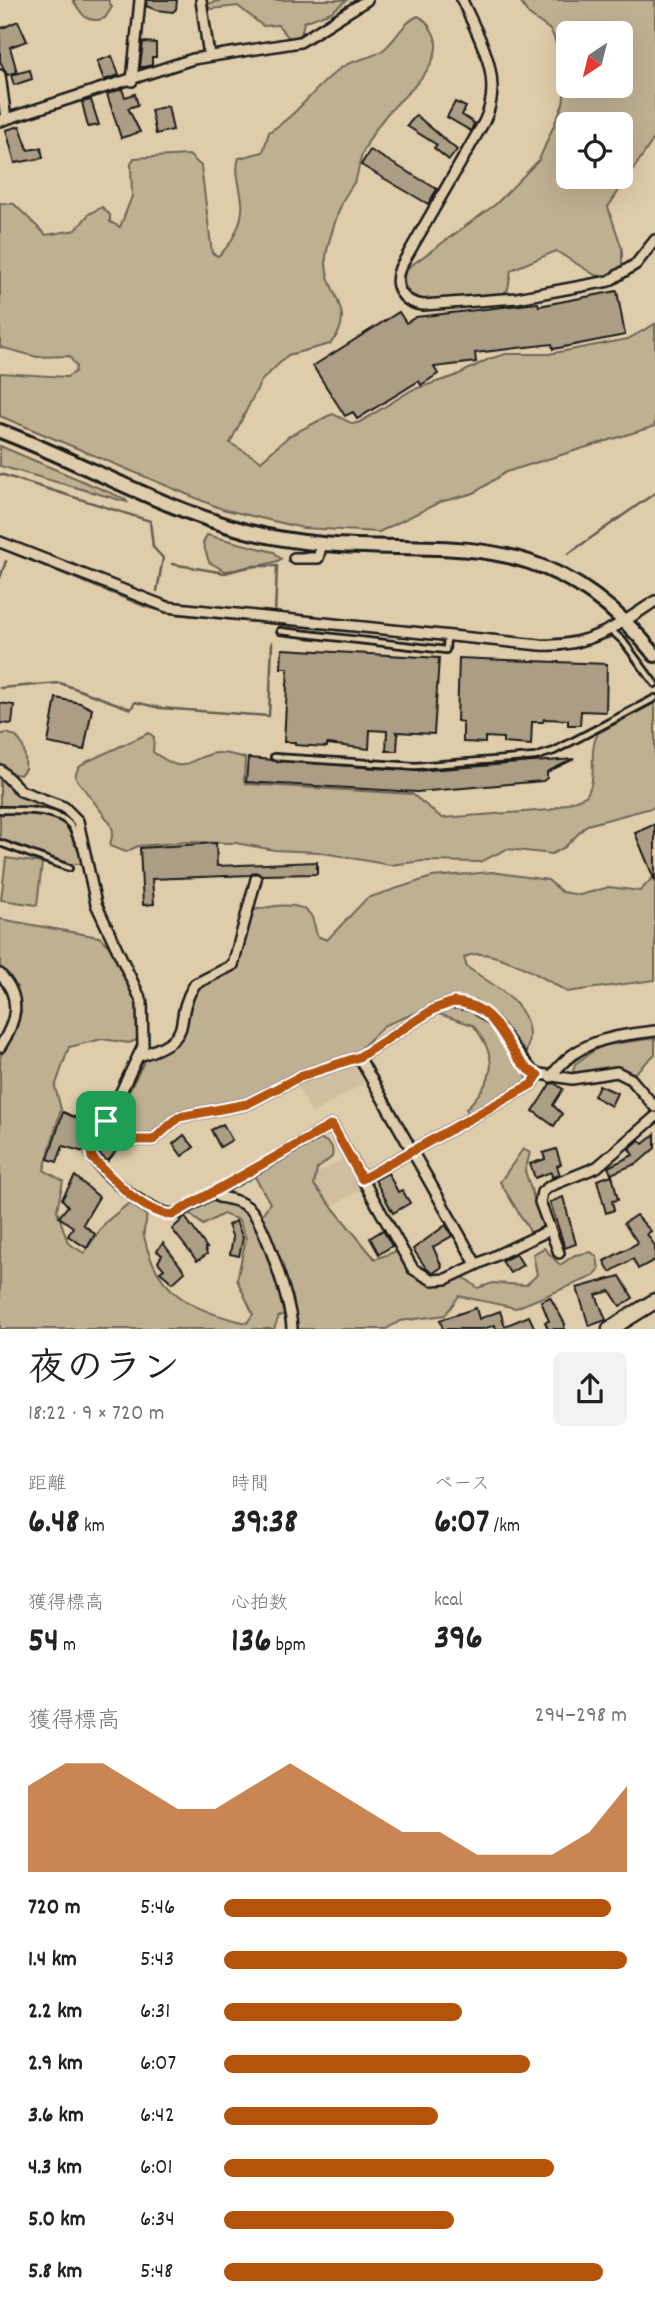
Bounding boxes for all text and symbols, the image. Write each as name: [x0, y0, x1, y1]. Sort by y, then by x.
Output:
north arrow: [556, 21, 634, 98]
map controls: [556, 21, 633, 189]
button: locate: [556, 112, 633, 189]
pin: [76, 1091, 136, 1151]
icon: arrive: [87, 1102, 125, 1140]
text: 夜のラン: [28, 1344, 180, 1399]
button: share: [553, 1352, 627, 1426]
text: 18:22 · 9 × 720 m: [28, 1398, 164, 1431]
text: 距離: [28, 1472, 66, 1499]
text: 時間: [231, 1472, 269, 1499]
text: ペース: [434, 1472, 490, 1499]
text: 6.48: [28, 1499, 80, 1549]
text: 39:38: [231, 1499, 298, 1549]
text: 6:07: [434, 1499, 489, 1549]
text: km: [80, 1514, 105, 1541]
text: /km: [489, 1514, 520, 1541]
text: kcal: [434, 1588, 463, 1615]
text: 獲得標高: [28, 1591, 104, 1618]
text: 心拍数: [231, 1591, 288, 1618]
text: 396: [434, 1615, 483, 1665]
text: 54: [28, 1618, 59, 1668]
text: 136: [231, 1618, 271, 1668]
text: m: [59, 1633, 76, 1660]
text: bpm: [271, 1633, 306, 1660]
text: 294–298 m: [535, 1700, 627, 1733]
text: 獲得標高: [28, 1706, 120, 1739]
text: 720 m: [28, 1892, 80, 1925]
text: 5:46: [140, 1892, 175, 1925]
text: 1.4 km: [28, 1944, 77, 1977]
text: 5:43: [140, 1944, 174, 1977]
text: 2.2 km: [28, 1996, 82, 2029]
text: 6:31: [140, 1996, 170, 2029]
text: 2.9 km: [28, 2048, 83, 2081]
text: 6:07: [140, 2048, 176, 2081]
text: 3.6 km: [28, 2100, 84, 2133]
text: 6:42: [140, 2100, 175, 2133]
text: 4.3 km: [28, 2152, 82, 2185]
text: 6:01: [140, 2152, 173, 2185]
text: 5.0 km: [28, 2204, 86, 2237]
text: 6:34: [140, 2204, 175, 2237]
text: 5.8 km: [28, 2256, 82, 2289]
text: 5:48: [140, 2256, 173, 2289]

